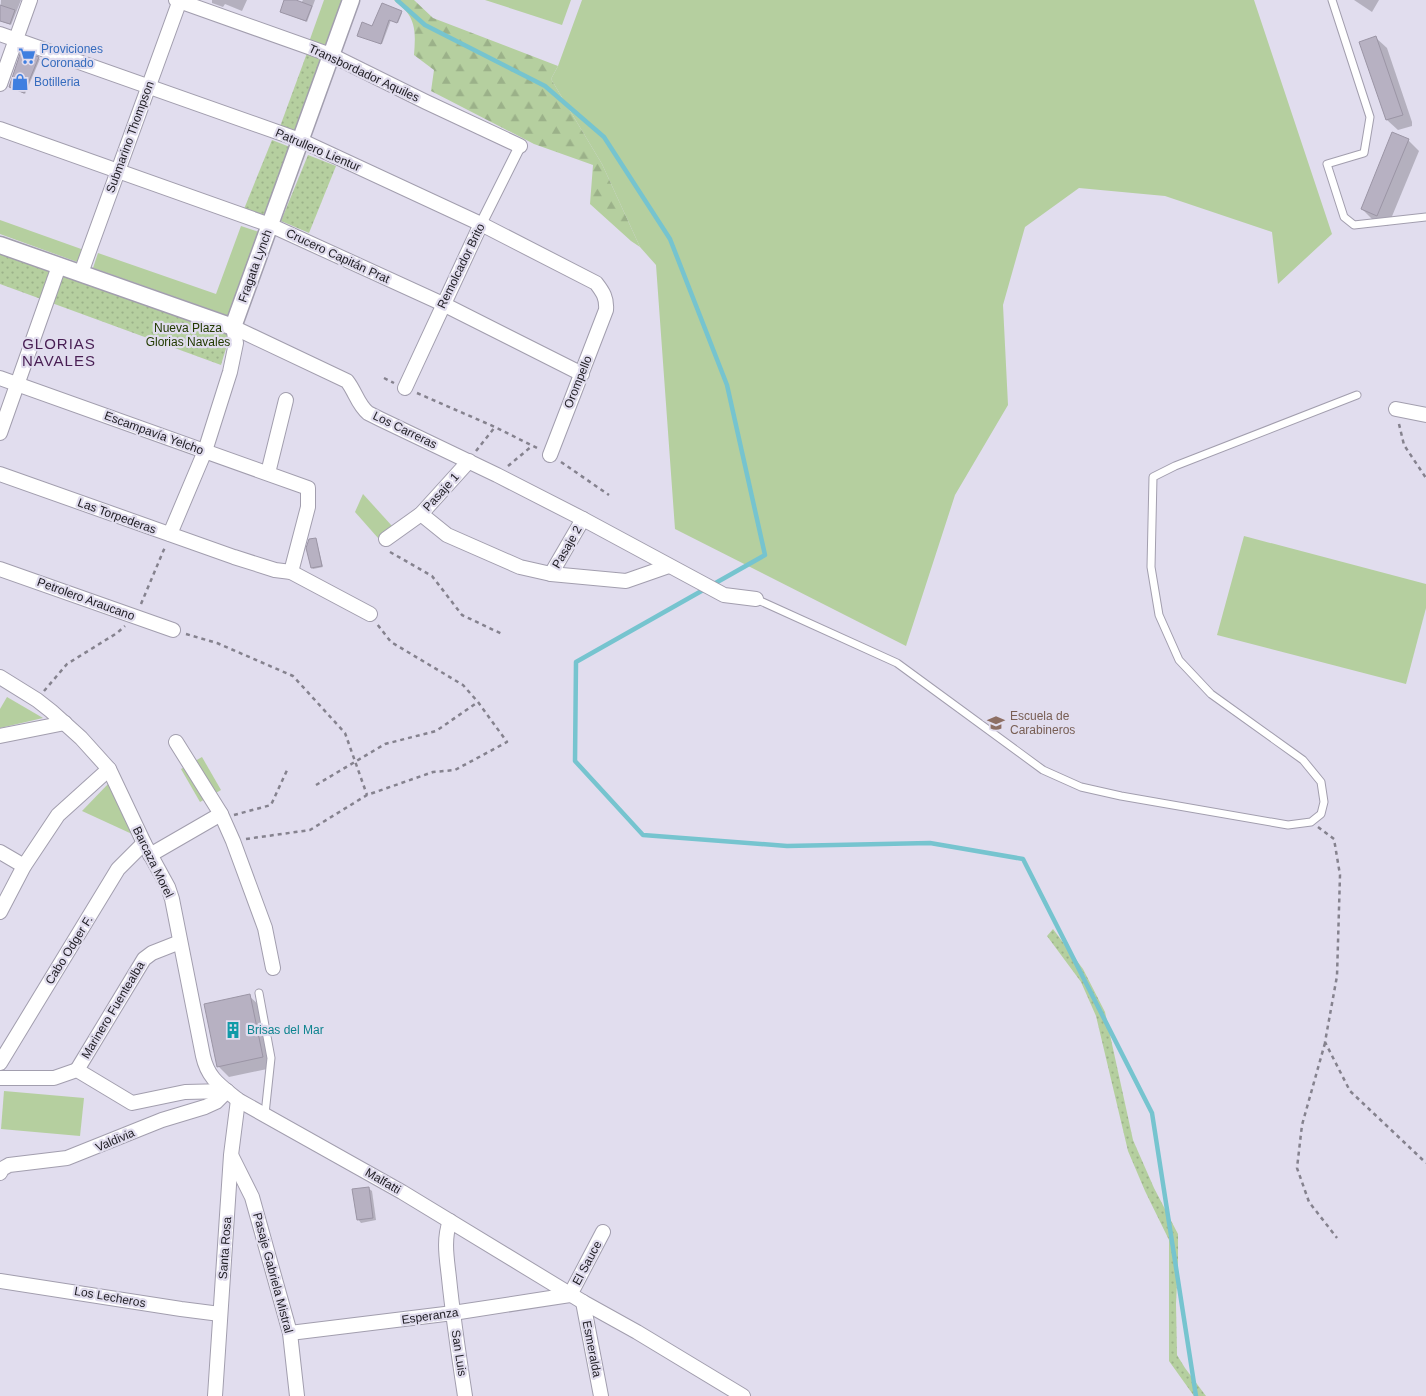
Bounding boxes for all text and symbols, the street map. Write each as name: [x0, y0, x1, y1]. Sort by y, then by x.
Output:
street label: Transbordador Aquiles: [307, 41, 421, 105]
place label: Proviciones Coronado: [41, 42, 103, 70]
supermarket icon: Proviciones Coronado: [17, 46, 37, 66]
shop icon: Botilleria: [10, 72, 30, 92]
place label: Botilleria: [34, 75, 80, 89]
street label: Submarino Thompson: [103, 79, 157, 195]
street label: Patrullero Lientur: [273, 126, 363, 174]
street label: Remolcador Brito: [434, 221, 488, 311]
street label: Crucero Capitán Prat: [284, 226, 393, 286]
street label: Fragata Lynch: [235, 228, 275, 304]
park label: Nueva Plaza Glorias Navales: [146, 321, 230, 349]
district label: GLORIAS NAVALES: [22, 335, 96, 369]
street label: Orompello: [561, 353, 595, 410]
street label: Escampavía Yelcho: [102, 409, 206, 458]
street label: Los Carreras: [371, 409, 439, 451]
street label: Pasaje 1: [420, 470, 462, 514]
street label: Las Torpederas: [76, 495, 158, 537]
street label: Pasaje 2: [549, 523, 585, 571]
street label: Petrolero Araucano: [35, 575, 137, 623]
place label: Escuela de Carabineros: [1010, 709, 1075, 737]
school or university icon: Escuela de Carabineros: [986, 713, 1006, 733]
street label: Barcaza Morel: [130, 824, 176, 900]
street label: Cabo Odger F.: [42, 913, 96, 987]
street label: Marinero Fuentealba: [78, 959, 148, 1061]
building icon: Brisas del Mar: [223, 1020, 243, 1040]
place label: Brisas del Mar: [247, 1023, 324, 1037]
street label: Valdivia: [93, 1125, 137, 1154]
street label: Malfatti: [363, 1165, 403, 1197]
street label: Pasaje Gabriela Mistral: [250, 1211, 296, 1335]
street label: Santa Rosa: [216, 1216, 234, 1280]
street label: El Sauce: [570, 1238, 605, 1287]
street label: Los Lecheros: [73, 1284, 147, 1310]
street label: Esperanza: [401, 1305, 460, 1327]
street label: Esmeralda: [580, 1320, 604, 1379]
street label: San Luis: [448, 1329, 470, 1377]

